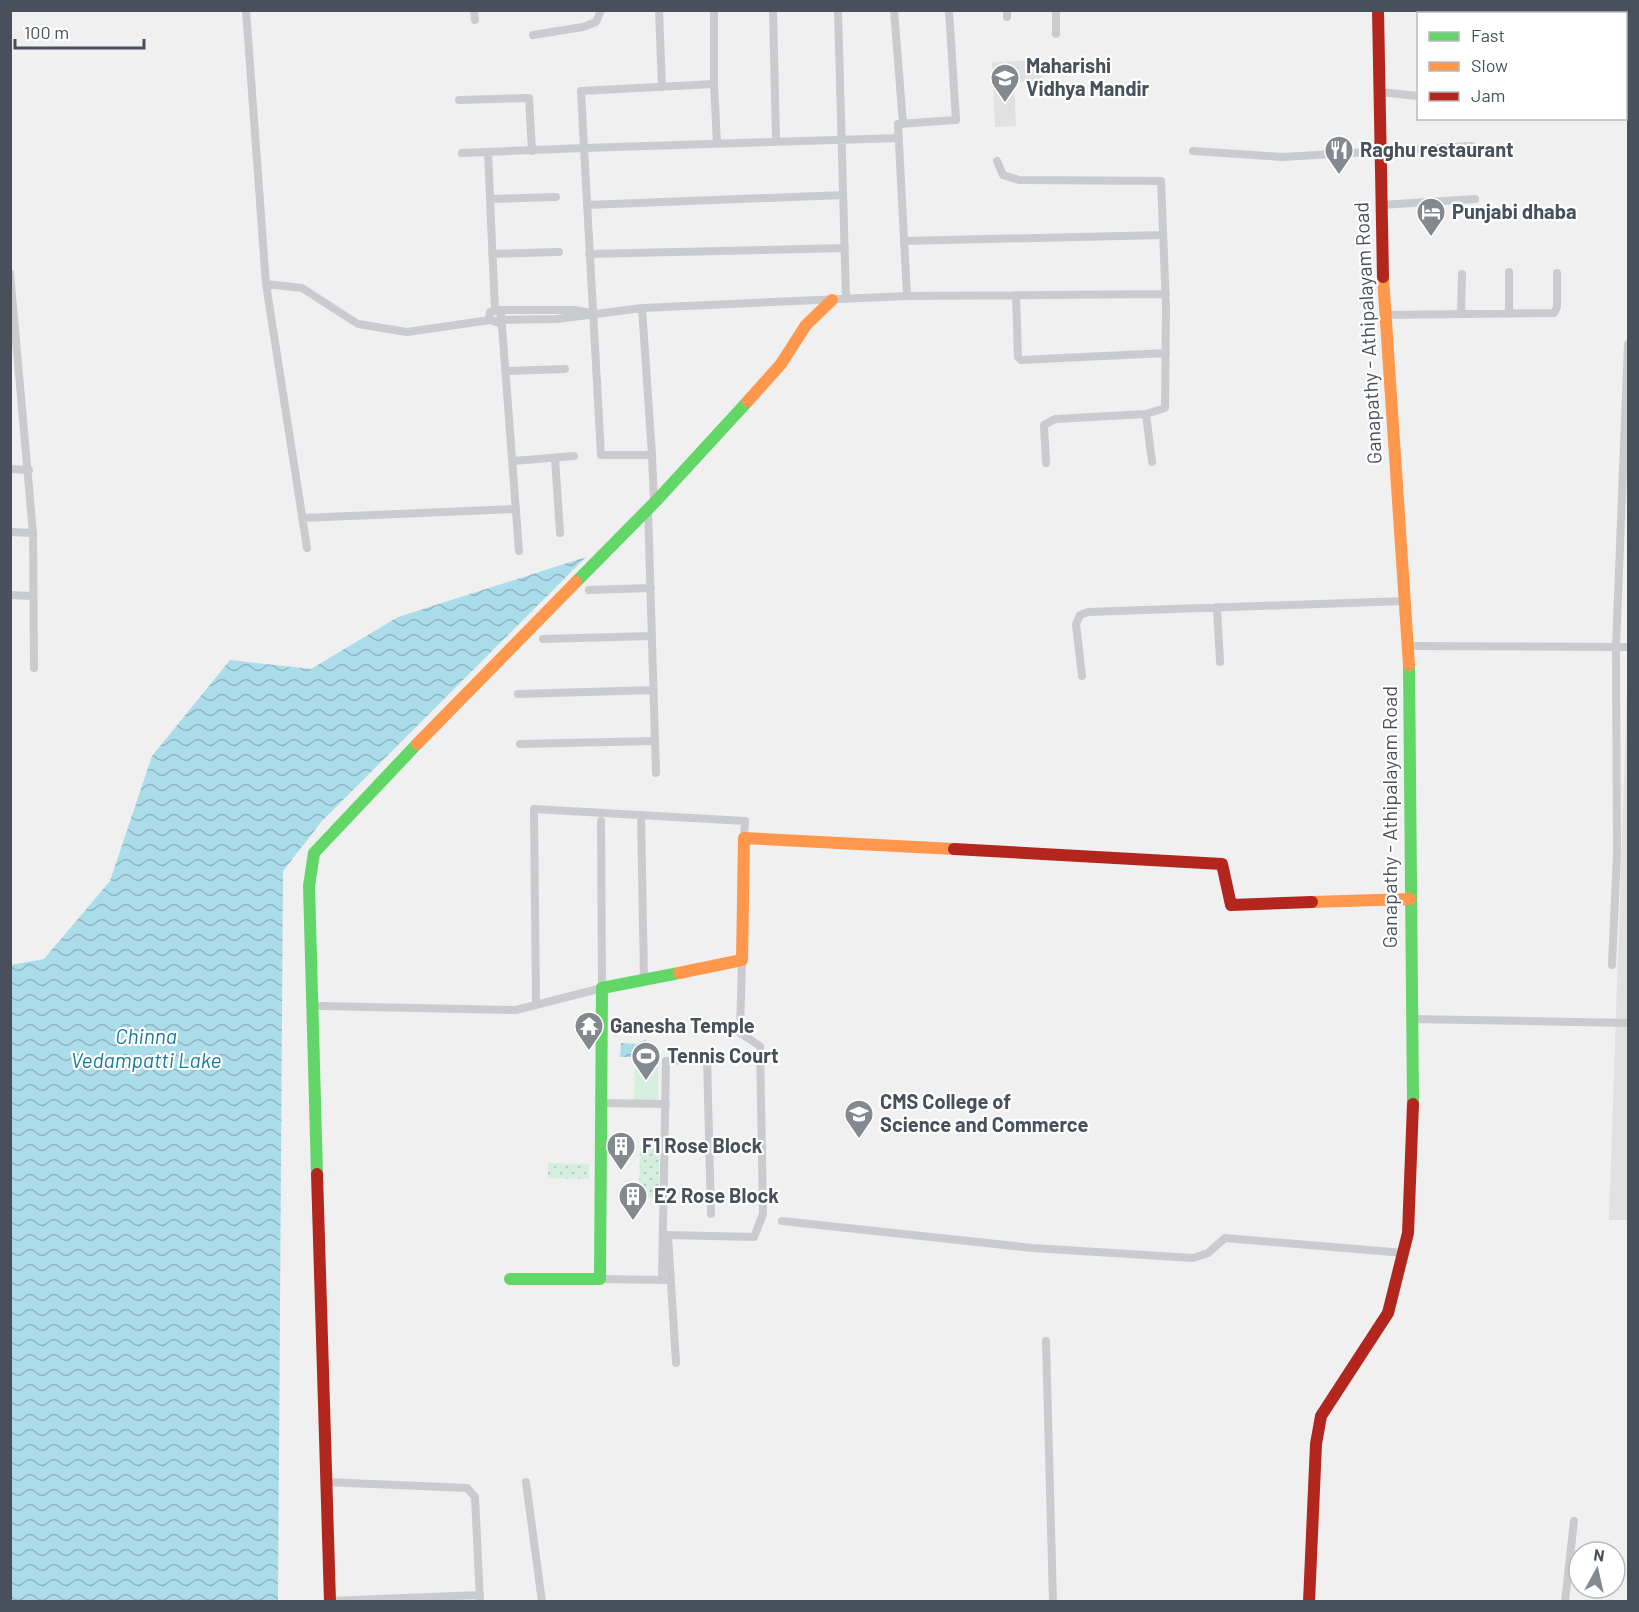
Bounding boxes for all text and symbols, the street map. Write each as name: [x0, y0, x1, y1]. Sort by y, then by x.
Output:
scale bar: [15, 12, 144, 50]
legend: [1417, 12, 1627, 120]
text: 100 m: [24, 21, 69, 43]
text: Fast: [1471, 24, 1505, 46]
place label: Maharishi Vidhya Mandir: [1026, 53, 1150, 100]
text: Slow: [1471, 54, 1508, 76]
school or university icon: Maharishi Vidhya Mandir: [989, 62, 1021, 104]
text: Jam: [1471, 84, 1505, 106]
restaurant icon: Raghu restaurant: [1323, 134, 1355, 176]
place label: Raghu restaurant: [1360, 137, 1514, 161]
hotel icon: Punjabi dhaba: [1415, 196, 1447, 238]
place label: Punjabi dhaba: [1452, 199, 1577, 223]
street label: Ganapathy - Athipalayam Road: [1348, 201, 1386, 465]
street label: Ganapathy - Athipalayam Road: [1377, 686, 1401, 948]
temple icon: Ganesha Temple: [573, 1010, 605, 1052]
place label: Ganesha Temple: [610, 1013, 755, 1037]
water label: Chinna Vedampatti Lake: [71, 1023, 221, 1072]
sports icon: Tennis Court: [630, 1040, 662, 1082]
place label: Tennis Court: [667, 1043, 779, 1067]
place label: CMS College of Science and Commerce: [880, 1089, 1088, 1136]
school or university icon: CMS College of Science and Commerce: [843, 1098, 875, 1140]
building icon: F1 Rose Block: [605, 1130, 637, 1172]
place label: F1 Rose Block: [642, 1133, 763, 1157]
building icon: E2 Rose Block: [617, 1180, 649, 1222]
place label: E2 Rose Block: [654, 1183, 779, 1207]
north arrow: [1567, 1540, 1627, 1600]
text: N: [1593, 1545, 1606, 1565]

